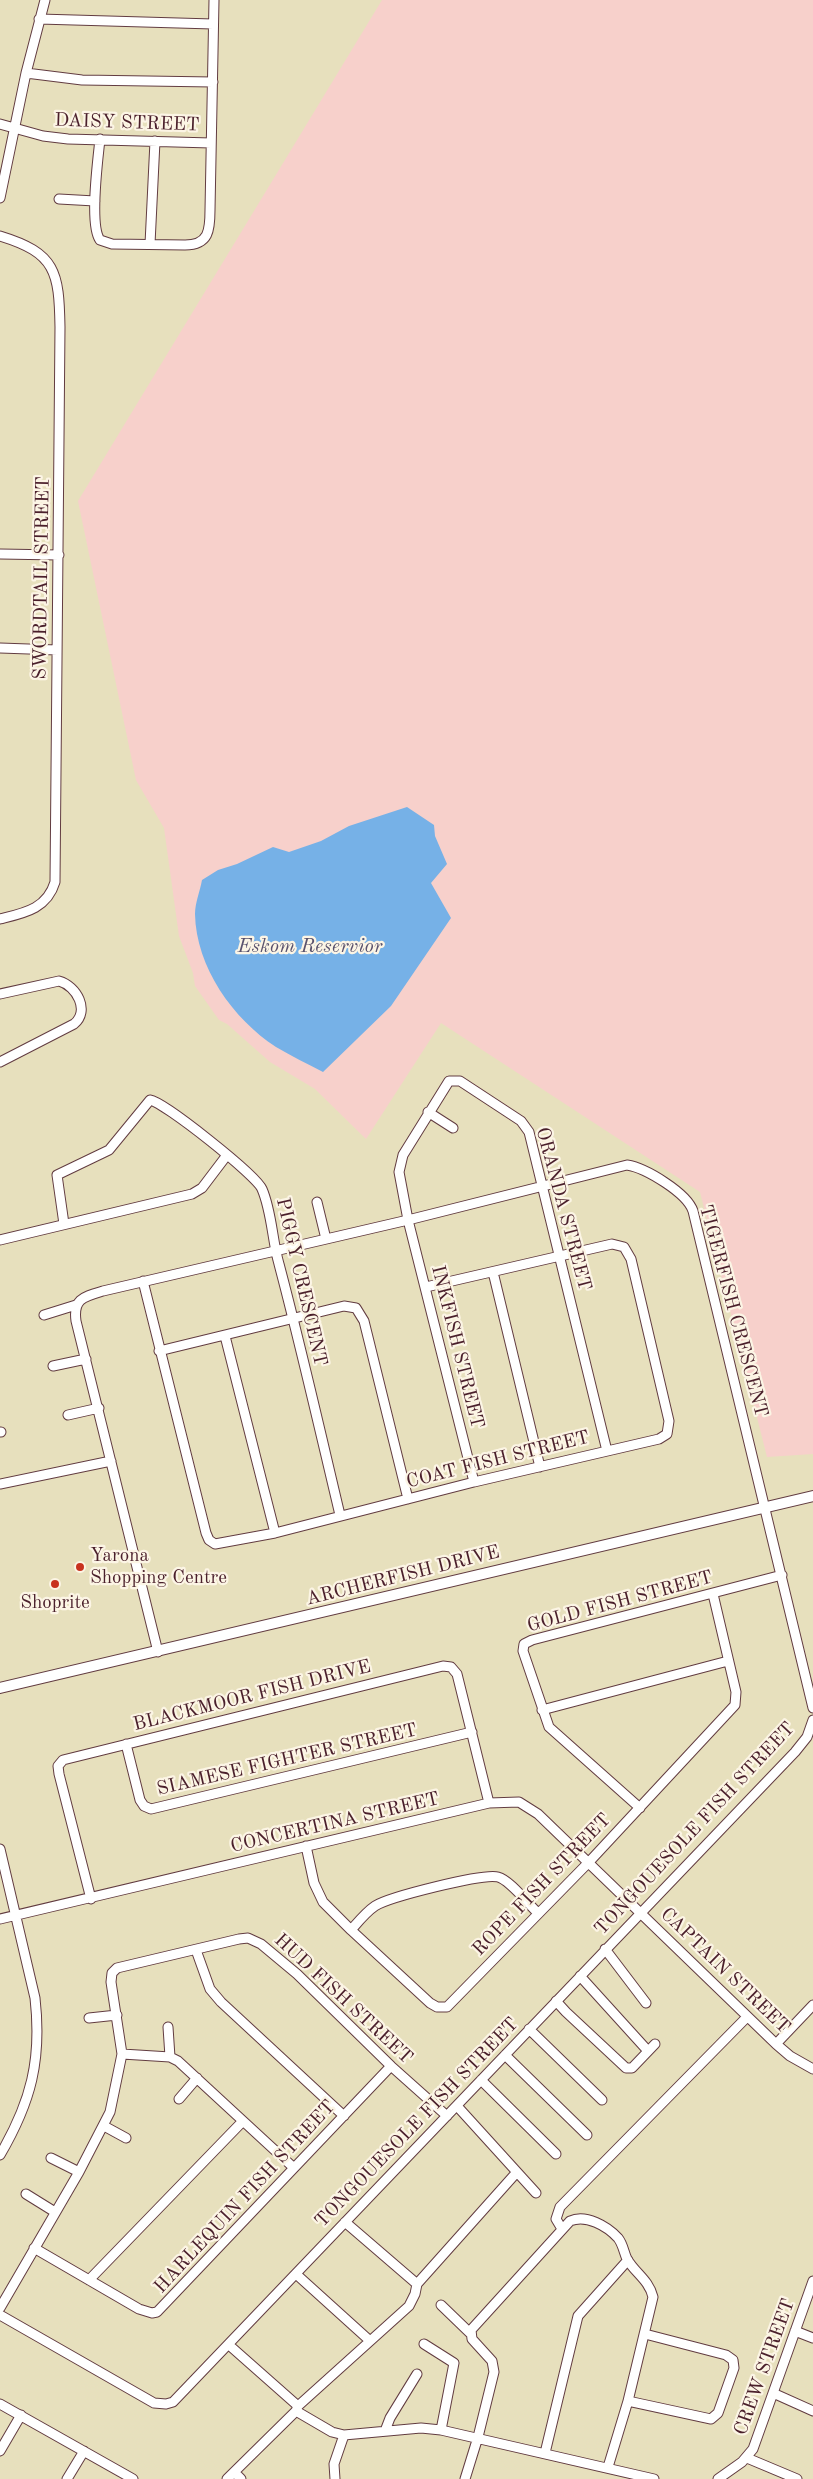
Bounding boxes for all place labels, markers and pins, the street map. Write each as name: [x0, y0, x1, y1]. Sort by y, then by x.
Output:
place label: Yarona Shopping Centre: [90, 1545, 227, 1589]
marker: Yarona Shopping Centre: [74, 1561, 86, 1573]
marker: Shoprite: [49, 1578, 61, 1590]
place label: Shoprite: [20, 1592, 90, 1614]

